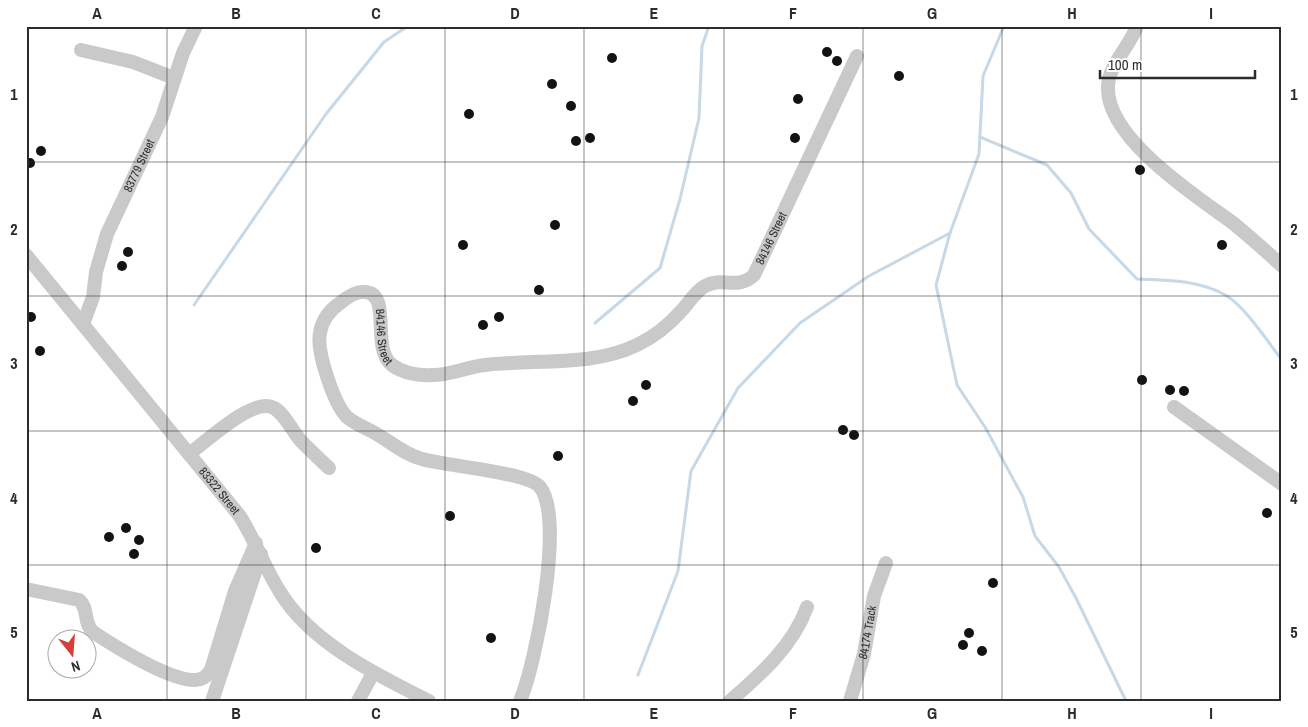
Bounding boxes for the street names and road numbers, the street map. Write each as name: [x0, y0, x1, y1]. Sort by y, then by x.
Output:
street label: 83779 Street: [120, 137, 158, 195]
street label: 84146 Street: [752, 209, 791, 267]
street label: 84146 Street: [372, 308, 396, 369]
street label: 83322 Street: [195, 464, 244, 518]
street label: 84174 Track: [855, 604, 880, 661]

